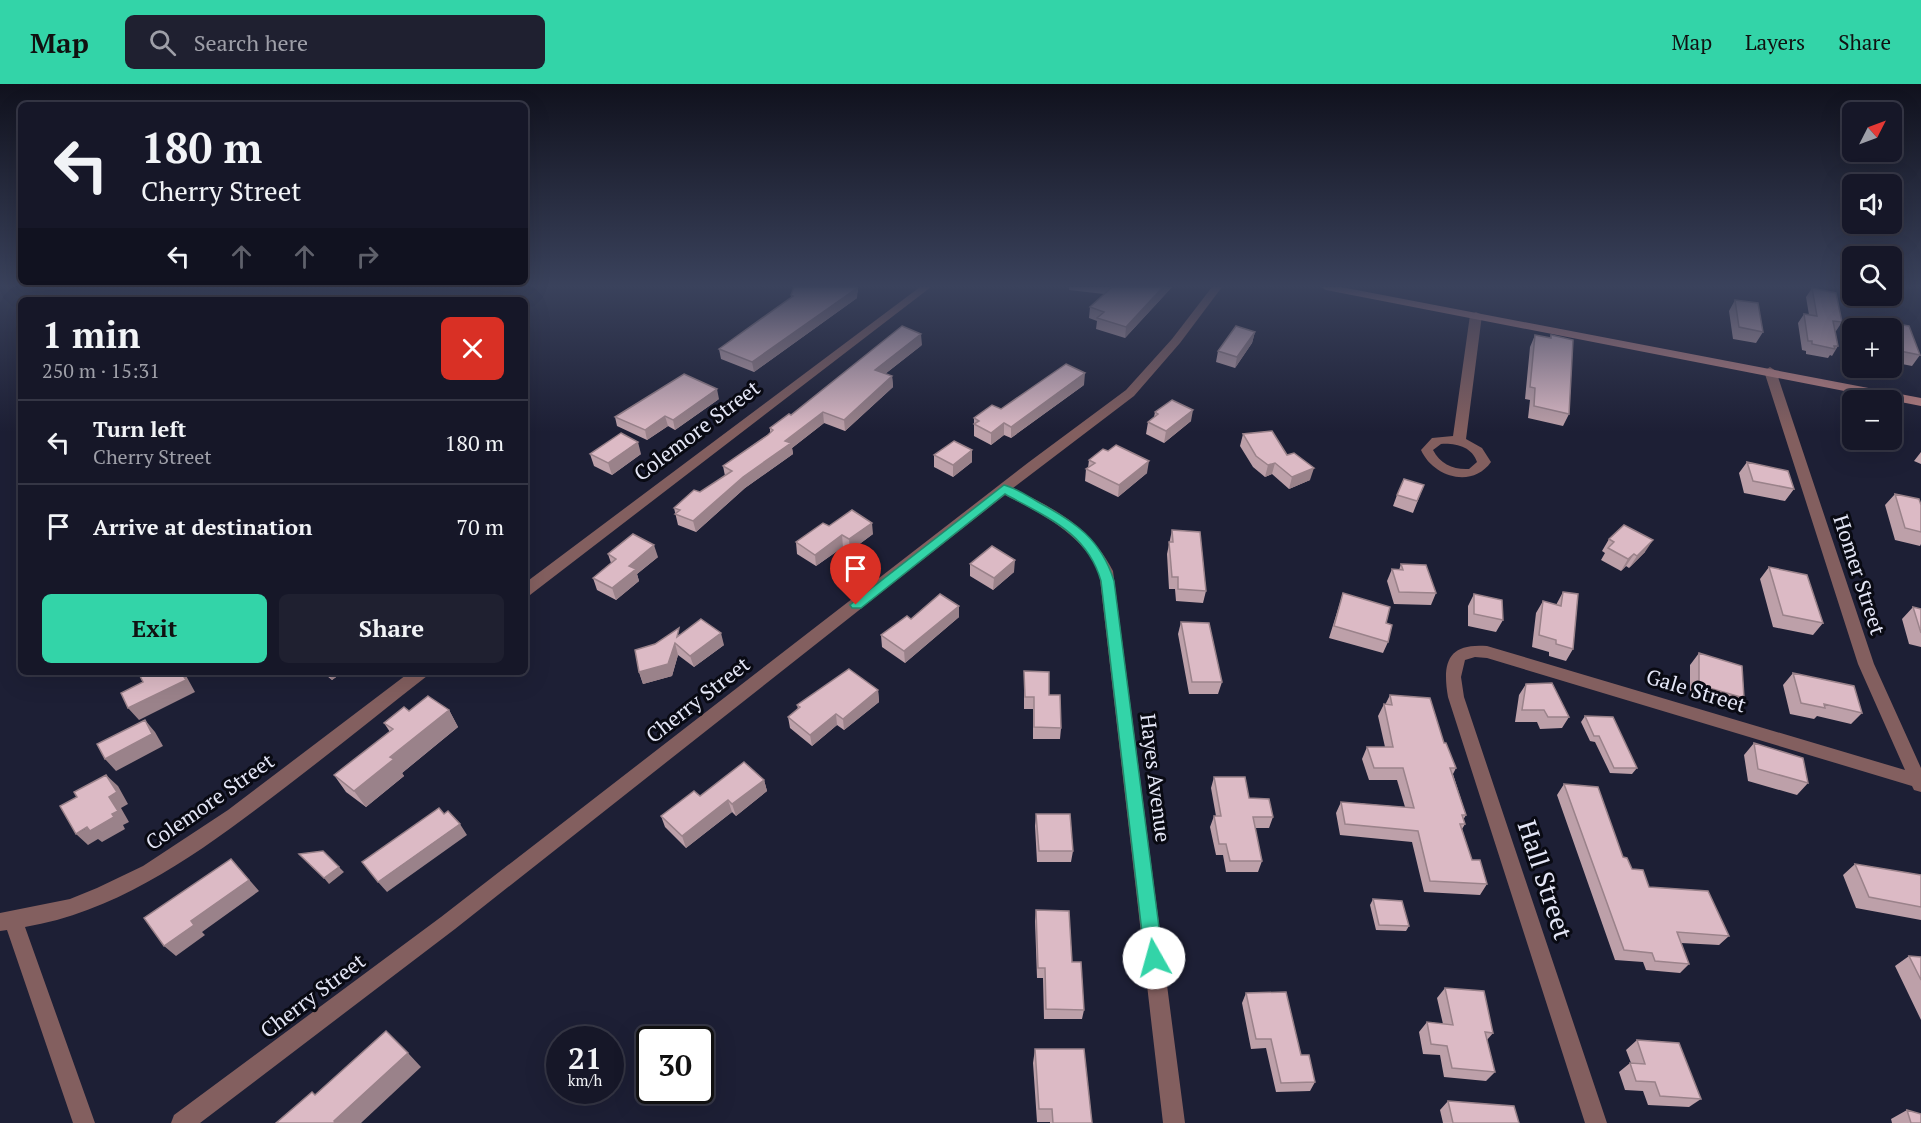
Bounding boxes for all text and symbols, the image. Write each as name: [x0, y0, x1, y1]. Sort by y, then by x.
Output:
search box: [125, 15, 545, 69]
text: Map: [30, 24, 89, 61]
icon: search: [146, 26, 179, 59]
text: Search here: [194, 28, 308, 57]
text: Map: [1671, 28, 1712, 56]
text: Layers: [1745, 28, 1805, 56]
text: Share: [1838, 28, 1891, 56]
north arrow: [1842, 102, 1902, 162]
map controls: [1842, 102, 1902, 450]
text: 180 m: [141, 119, 262, 175]
icon: left: [42, 126, 120, 204]
text: Cherry Street: [141, 173, 301, 209]
button: sound: [1842, 174, 1902, 234]
icon: left: [162, 240, 195, 273]
icon: ahead: [225, 240, 258, 273]
icon: ahead: [288, 240, 321, 273]
icon: right: [351, 240, 384, 273]
button: search: [1842, 246, 1902, 306]
text: 1 min: [42, 311, 140, 358]
button: close: [441, 317, 504, 380]
button: +: [1842, 318, 1902, 378]
text: 250 m · 15:31: [42, 357, 160, 384]
street label: Colemore Street: [628, 373, 765, 487]
button: −: [1842, 390, 1902, 450]
text: Turn left: [93, 414, 186, 443]
icon: left: [42, 426, 75, 459]
text: 180 m: [444, 428, 504, 457]
text: Cherry Street: [93, 443, 212, 470]
icon: arrive: [42, 510, 75, 543]
street label: Homer Street: [1827, 511, 1893, 639]
text: Arrive at destination: [93, 512, 312, 541]
text: 70 m: [456, 512, 504, 541]
pin: [830, 543, 881, 605]
icon: arrive: [839, 552, 872, 585]
button: Exit: [42, 594, 267, 663]
button: Share: [279, 594, 504, 663]
street label: Cherry Street: [640, 650, 755, 749]
street label: Gale Street: [1643, 662, 1750, 719]
street label: Hayes Avenue: [1134, 712, 1178, 844]
street label: Colemore Street: [140, 746, 279, 856]
street label: Hall Street: [1511, 816, 1581, 944]
position arrow: [1122, 926, 1186, 990]
street label: Cherry Street: [254, 946, 371, 1044]
speed limit sign: 30: [636, 1026, 714, 1104]
text: 21: [568, 1038, 602, 1078]
text: km/h: [568, 1070, 602, 1090]

